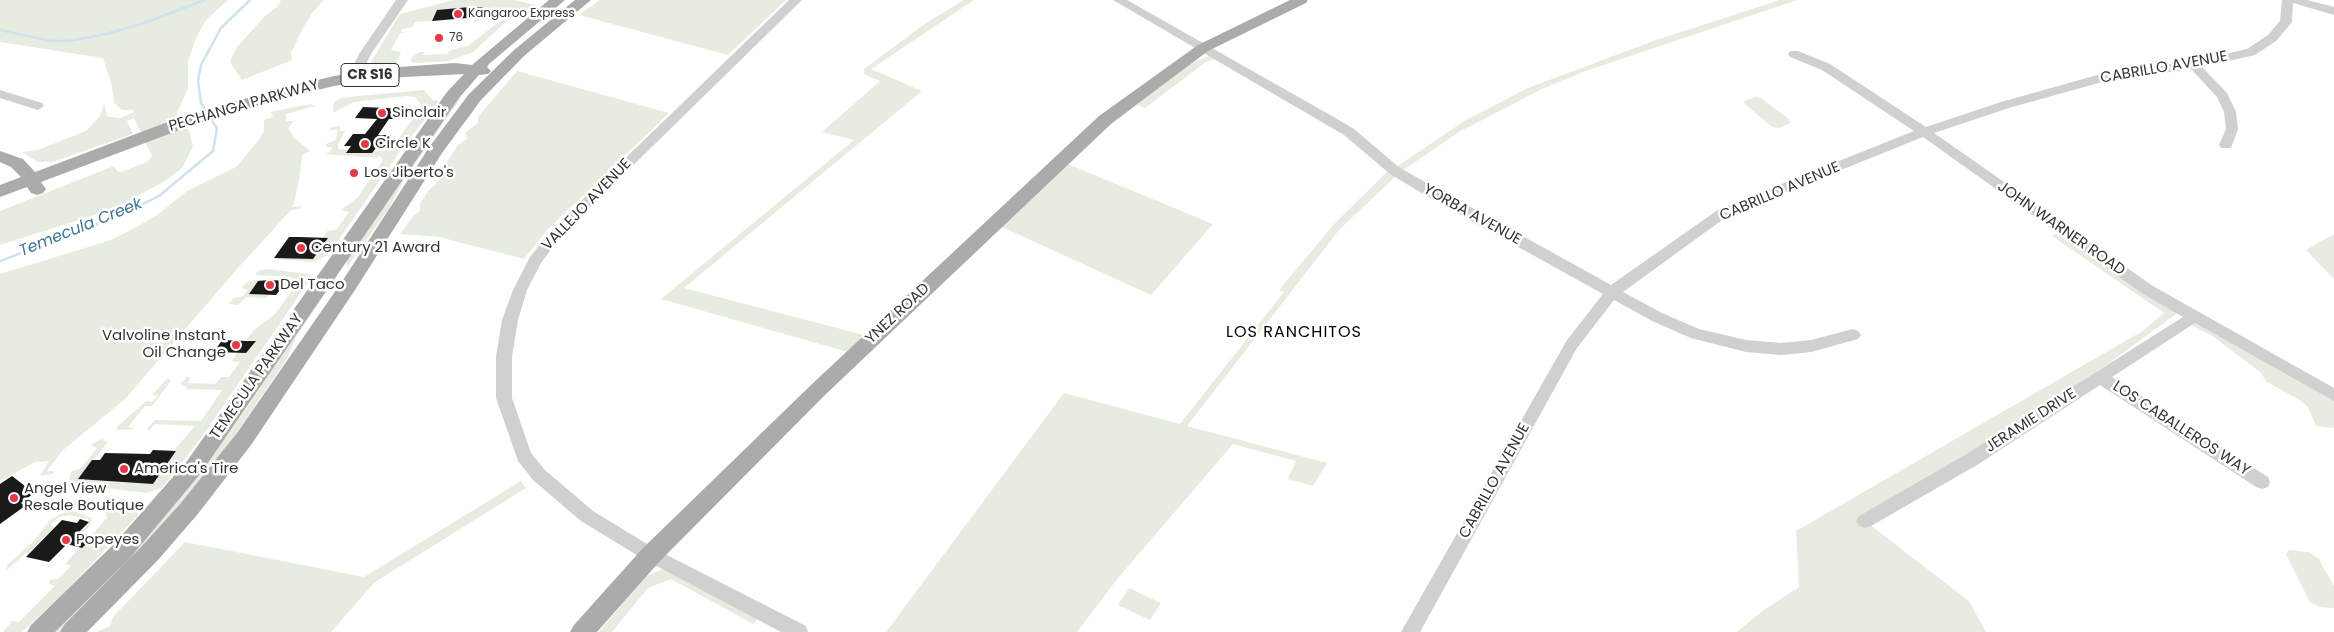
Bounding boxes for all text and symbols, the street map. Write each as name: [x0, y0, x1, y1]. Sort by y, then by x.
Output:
place label: Kangaroo Express: [468, 7, 575, 21]
marker: Kangaroo Express: [452, 8, 464, 20]
place label: 76: [449, 31, 463, 45]
marker: 76: [433, 32, 445, 44]
street label: CABRILLO AVENUE: [2099, 48, 2229, 88]
road number: CR S16: [341, 64, 399, 86]
street label: PECHANGA PARKWAY: [167, 76, 321, 136]
place label: Sinclair: [392, 104, 446, 122]
marker: Sinclair: [376, 107, 388, 119]
place label: Circle K: [375, 135, 431, 153]
marker: Circle K: [359, 138, 371, 150]
street label: VALLEJO AVENUE: [539, 155, 635, 255]
street label: CABRILLO AVENUE: [1717, 159, 1843, 225]
place label: Los Jiberto's: [364, 164, 454, 182]
marker: Los Jiberto's: [348, 167, 360, 179]
street label: JOHN WARNER ROAD: [1994, 178, 2128, 280]
street label: YORBA AVENUE: [1420, 181, 1524, 249]
water label: Temecula Creek: [17, 195, 145, 261]
place label: Century 21 Award: [311, 239, 440, 257]
marker: Century 21 Award: [295, 242, 307, 254]
place label: Del Taco: [280, 276, 345, 294]
marker: Del Taco: [264, 279, 276, 291]
street label: YNEZ ROAD: [862, 280, 934, 348]
street label: TEMECULA PARKWAY: [207, 311, 307, 443]
district label: LOS RANCHITOS: [1224, 323, 1364, 343]
place label: Valvoline Instant Oil Change: [102, 327, 226, 362]
marker: Valvoline Instant Oil Change: [230, 339, 242, 351]
street label: LOS CABALLEROS WAY: [2109, 378, 2253, 480]
street label: JERAMIE DRIVE: [1982, 385, 2080, 457]
street label: CABRILLO AVENUE: [1456, 420, 1534, 542]
place label: America's Tire: [134, 460, 238, 478]
marker: America's Tire: [118, 463, 130, 475]
place label: Angel View Resale Boutique: [24, 480, 144, 515]
marker: Angel View Resale Boutique: [8, 492, 20, 504]
place label: Popeyes: [76, 531, 139, 549]
marker: Popeyes: [60, 534, 72, 546]

